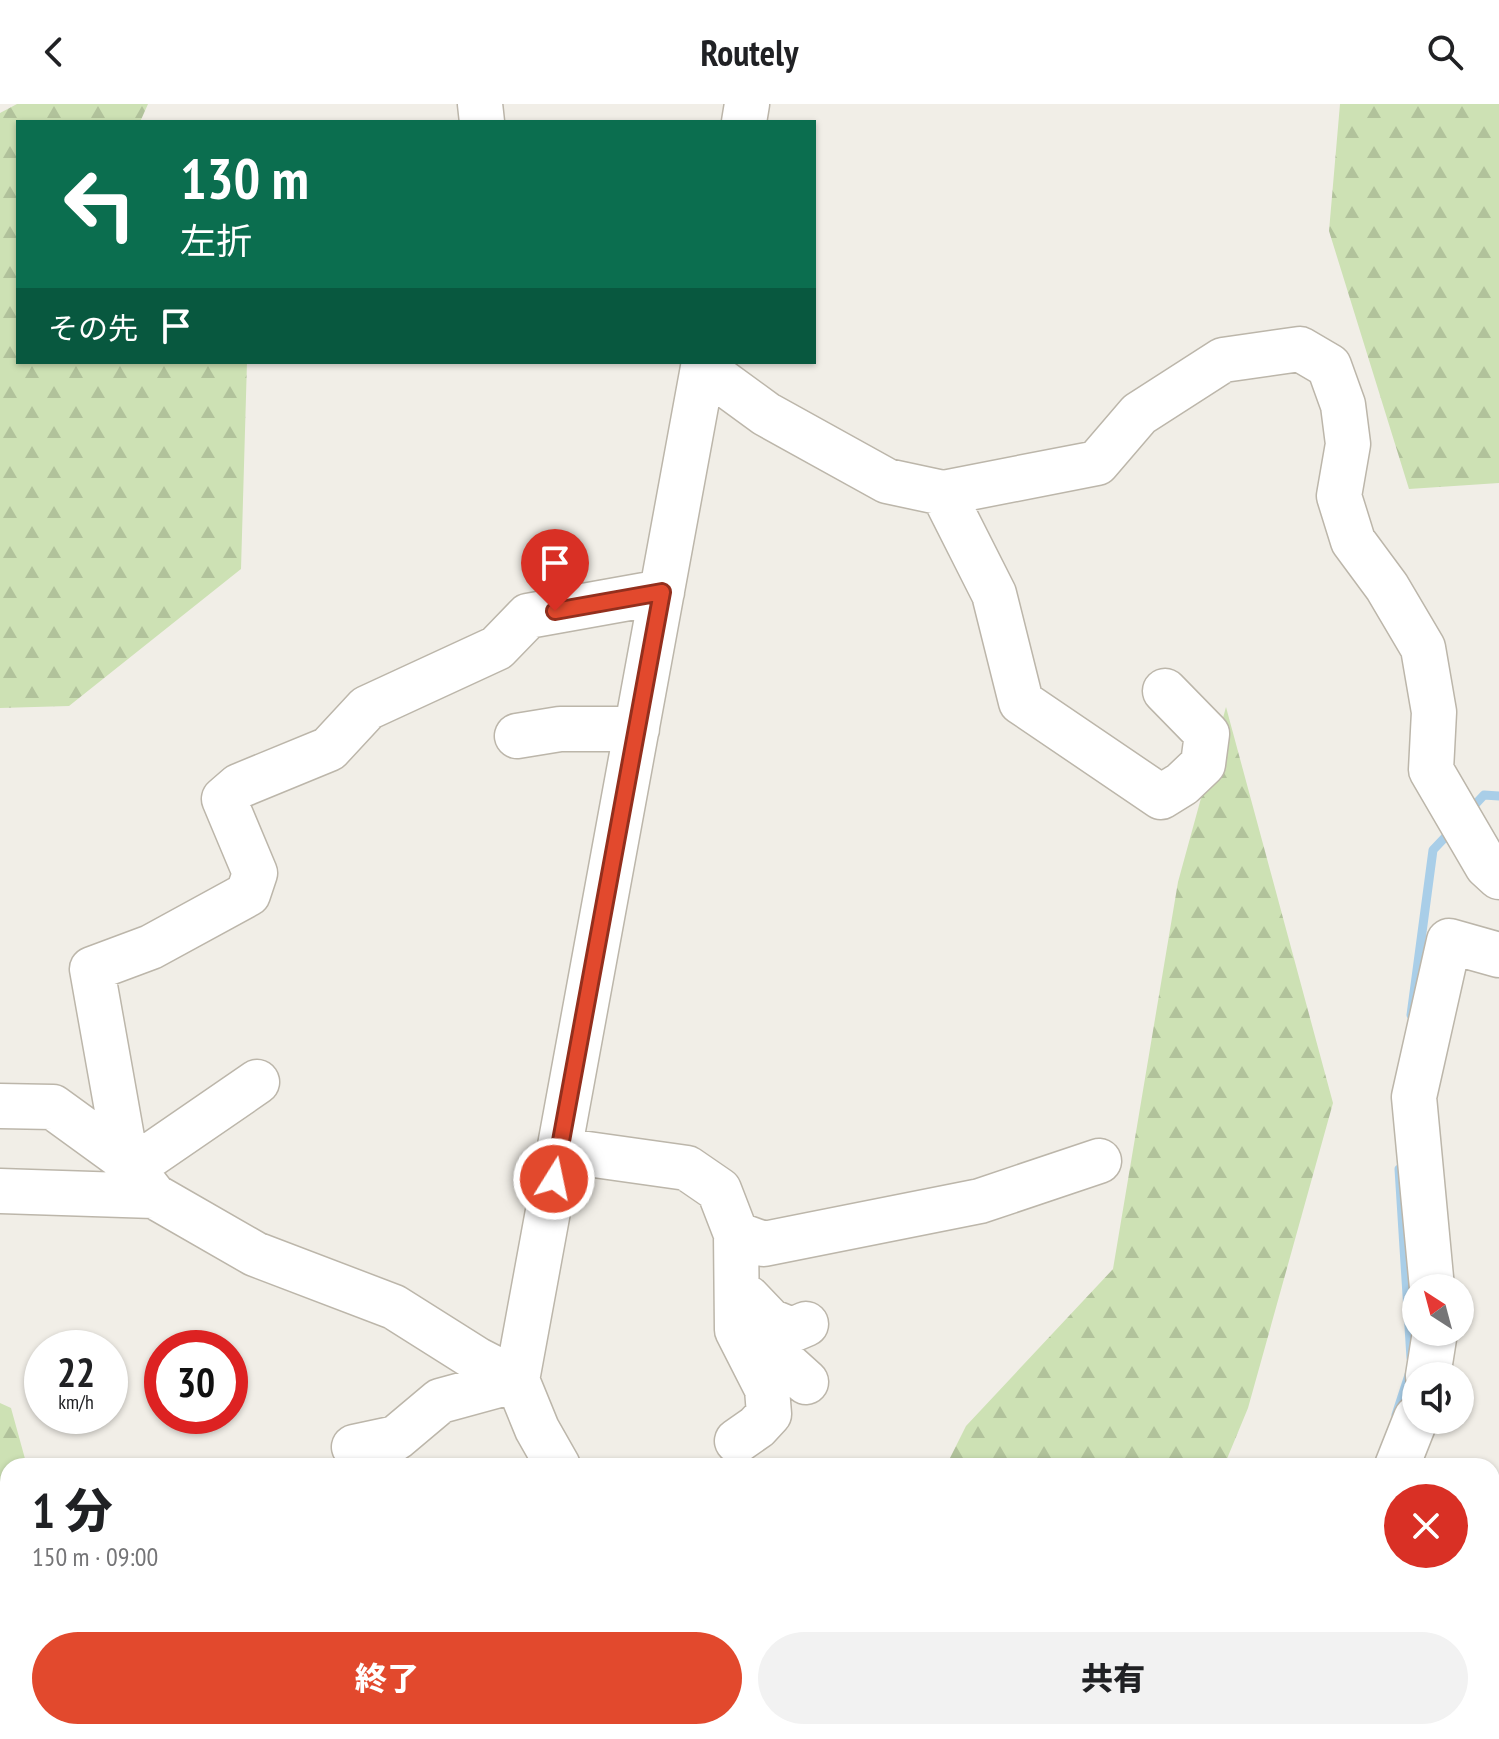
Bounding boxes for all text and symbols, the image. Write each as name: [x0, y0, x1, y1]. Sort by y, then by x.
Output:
text: Routely: [701, 29, 798, 76]
icon: back: [32, 30, 76, 74]
icon: search: [1423, 30, 1467, 74]
text: 130 m: [180, 142, 309, 214]
icon: left: [48, 152, 152, 256]
text: 左折: [180, 217, 252, 264]
icon: arrive: [154, 304, 198, 348]
text: その先: [48, 308, 138, 347]
pin: [521, 529, 589, 611]
icon: arrive: [533, 541, 577, 585]
position arrow: [512, 1137, 596, 1221]
north arrow: [1402, 1274, 1474, 1346]
map controls: [1402, 1274, 1474, 1434]
speed limit sign: 30: [144, 1330, 248, 1434]
text: 22: [57, 1346, 95, 1398]
button: sound: [1402, 1362, 1474, 1434]
text: km/h: [58, 1389, 94, 1415]
text: 1 分: [32, 1479, 113, 1541]
button: close: [1384, 1484, 1468, 1568]
text: 150 m · 09:00: [32, 1540, 158, 1573]
button: 終了: [32, 1632, 742, 1724]
button: 共有: [758, 1632, 1468, 1724]

